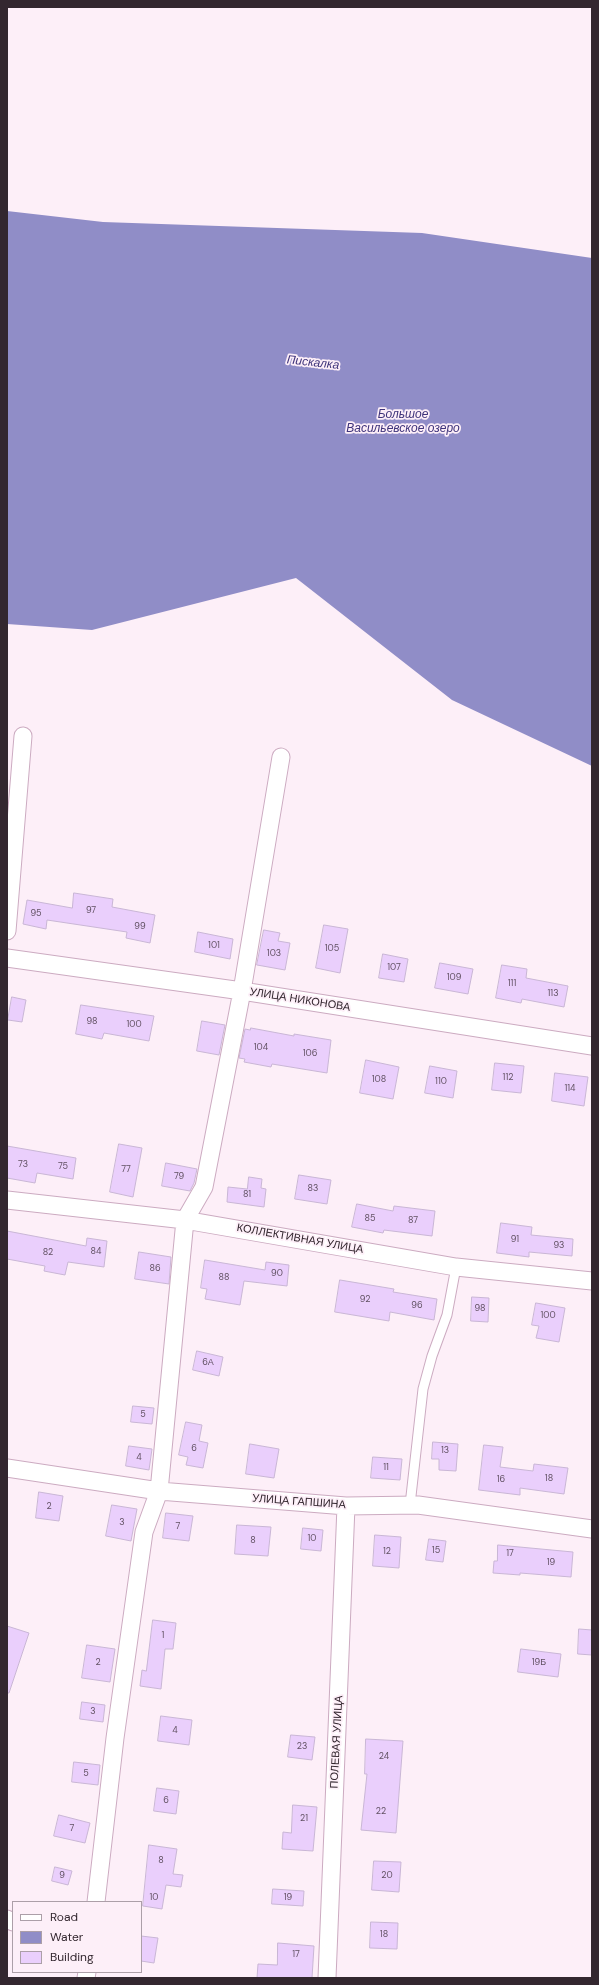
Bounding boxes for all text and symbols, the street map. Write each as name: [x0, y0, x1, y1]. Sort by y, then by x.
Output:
water label: Пискалка: [286, 353, 340, 373]
water label: Большое Васильевское озеро: [346, 408, 460, 436]
house number: 97: [86, 906, 96, 916]
house number: 95: [30, 909, 42, 919]
house number: 99: [134, 922, 146, 932]
house number: 101: [208, 941, 220, 951]
house number: 105: [325, 944, 339, 954]
house number: 103: [267, 949, 281, 959]
house number: 107: [387, 963, 401, 973]
house number: 109: [447, 973, 461, 983]
house number: 111: [508, 979, 516, 989]
street label: УЛИЦА НИКОНОВА: [249, 986, 351, 1014]
house number: 113: [548, 989, 558, 999]
house number: 98: [87, 1017, 97, 1027]
house number: 100: [126, 1020, 142, 1030]
house number: 104: [254, 1043, 268, 1053]
house number: 106: [303, 1049, 317, 1059]
house number: 112: [503, 1073, 513, 1083]
house number: 108: [372, 1075, 386, 1085]
house number: 110: [435, 1077, 447, 1087]
house number: 114: [564, 1084, 576, 1094]
house number: 73: [18, 1160, 28, 1170]
house number: 75: [58, 1162, 68, 1172]
house number: 77: [121, 1165, 131, 1175]
house number: 79: [174, 1172, 184, 1182]
house number: 83: [308, 1184, 318, 1194]
house number: 81: [243, 1190, 251, 1200]
house number: 85: [365, 1214, 375, 1224]
house number: 87: [408, 1216, 418, 1226]
street label: КОЛЛЕКТИВНАЯ УЛИЦА: [236, 1221, 364, 1257]
house number: 91: [511, 1235, 519, 1245]
house number: 93: [554, 1241, 564, 1251]
house number: 84: [91, 1247, 101, 1257]
house number: 82: [43, 1248, 53, 1258]
house number: 86: [149, 1264, 161, 1274]
house number: 90: [271, 1269, 283, 1279]
house number: 88: [219, 1273, 229, 1283]
house number: 92: [360, 1295, 370, 1305]
house number: 96: [411, 1301, 423, 1311]
house number: 98: [475, 1304, 485, 1314]
house number: 100: [540, 1311, 556, 1321]
house number: 6А: [202, 1358, 214, 1368]
house number: 5: [140, 1410, 146, 1420]
house number: 6: [191, 1444, 197, 1454]
house number: 13: [441, 1446, 449, 1456]
house number: 4: [136, 1453, 142, 1463]
house number: 11: [383, 1463, 389, 1473]
house number: 18: [545, 1474, 553, 1484]
house number: 16: [497, 1475, 505, 1485]
street label: УЛИЦА ГАПШИНА: [252, 1492, 346, 1512]
house number: 2: [46, 1502, 52, 1512]
house number: 3: [119, 1518, 125, 1528]
house number: 7: [176, 1522, 180, 1532]
house number: 10: [308, 1534, 316, 1544]
house number: 8: [250, 1536, 256, 1546]
house number: 15: [432, 1546, 440, 1556]
house number: 12: [383, 1547, 391, 1557]
house number: 17: [506, 1549, 514, 1559]
house number: 19: [547, 1558, 555, 1568]
house number: 1: [162, 1631, 164, 1641]
house number: 2: [95, 1658, 101, 1668]
house number: 19Б: [532, 1658, 546, 1668]
street label: ПОЛЕВАЯ УЛИЦА: [328, 1695, 346, 1789]
house number: 3: [90, 1707, 96, 1717]
house number: 4: [172, 1726, 178, 1736]
house number: 23: [297, 1742, 307, 1752]
house number: 24: [379, 1752, 389, 1762]
house number: 5: [83, 1769, 89, 1779]
house number: 6: [163, 1796, 169, 1806]
house number: 22: [376, 1807, 386, 1817]
house number: 21: [300, 1814, 308, 1824]
house number: 7: [70, 1824, 74, 1834]
house number: 8: [158, 1856, 164, 1866]
house number: 9: [59, 1871, 65, 1881]
house number: 20: [381, 1871, 393, 1881]
house number: 10: [150, 1893, 158, 1903]
house number: 19: [284, 1893, 292, 1903]
legend: [12, 1901, 142, 1973]
text: Road: [50, 1909, 78, 1925]
text: Water: [50, 1929, 83, 1945]
house number: 18: [380, 1930, 388, 1940]
text: Building: [50, 1949, 94, 1965]
house number: 17: [292, 1950, 300, 1960]

